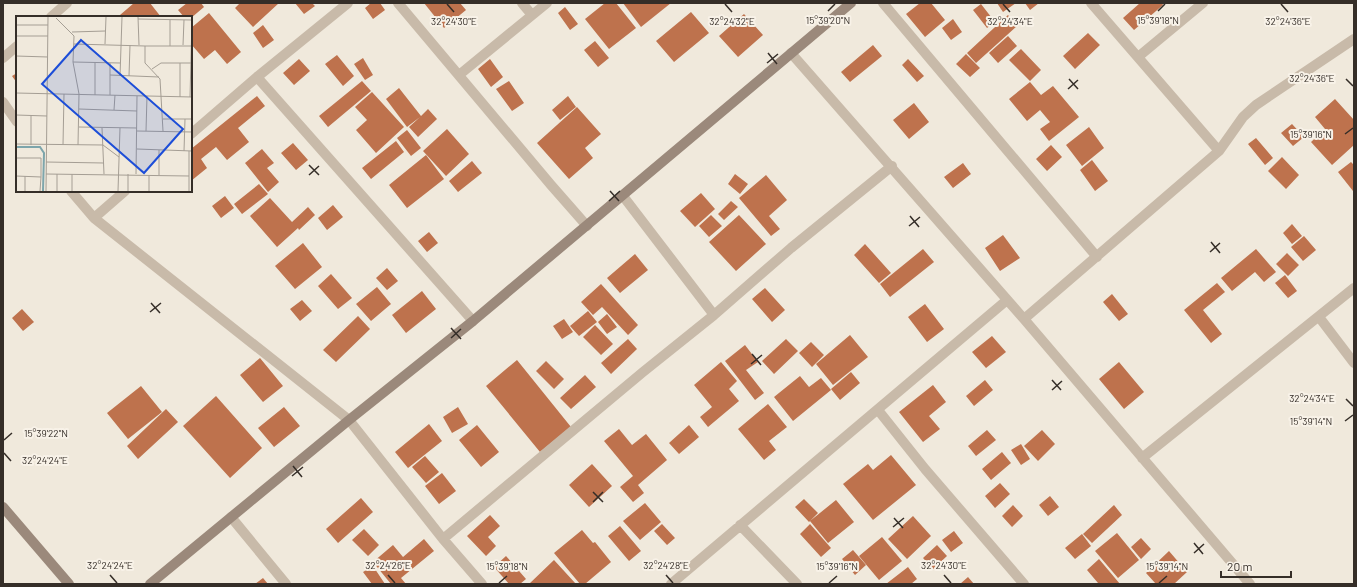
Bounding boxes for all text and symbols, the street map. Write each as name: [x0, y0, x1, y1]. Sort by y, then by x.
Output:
text: 15°39'20"N: [806, 14, 850, 26]
text: 15°39'18"N: [1137, 14, 1179, 26]
text: 32°24'30"E: [431, 15, 477, 27]
text: 32°24'32"E: [709, 15, 755, 27]
text: 32°24'34"E: [987, 15, 1033, 27]
text: 32°24'36"E: [1265, 15, 1311, 27]
inset map: [16, 16, 192, 192]
text: 32°24'36"E: [1289, 72, 1335, 84]
text: 15°39'16"N: [1290, 128, 1332, 140]
text: 32°24'34"E: [1289, 392, 1335, 404]
text: 15°39'14"N: [1290, 415, 1332, 427]
text: 15°39'22"N: [24, 427, 68, 439]
text: 32°24'24"E: [22, 454, 68, 466]
scale bar: [1221, 553, 1291, 579]
text: 32°24'24"E: [87, 559, 133, 571]
text: 32°24'26"E: [365, 559, 411, 571]
text: 32°24'28"E: [643, 559, 689, 571]
text: 32°24'30"E: [921, 559, 967, 571]
text: 20 m: [1227, 559, 1253, 573]
text: 15°39'18"N: [486, 560, 528, 572]
text: 15°39'16"N: [816, 560, 858, 572]
text: 15°39'14"N: [1146, 560, 1188, 572]

